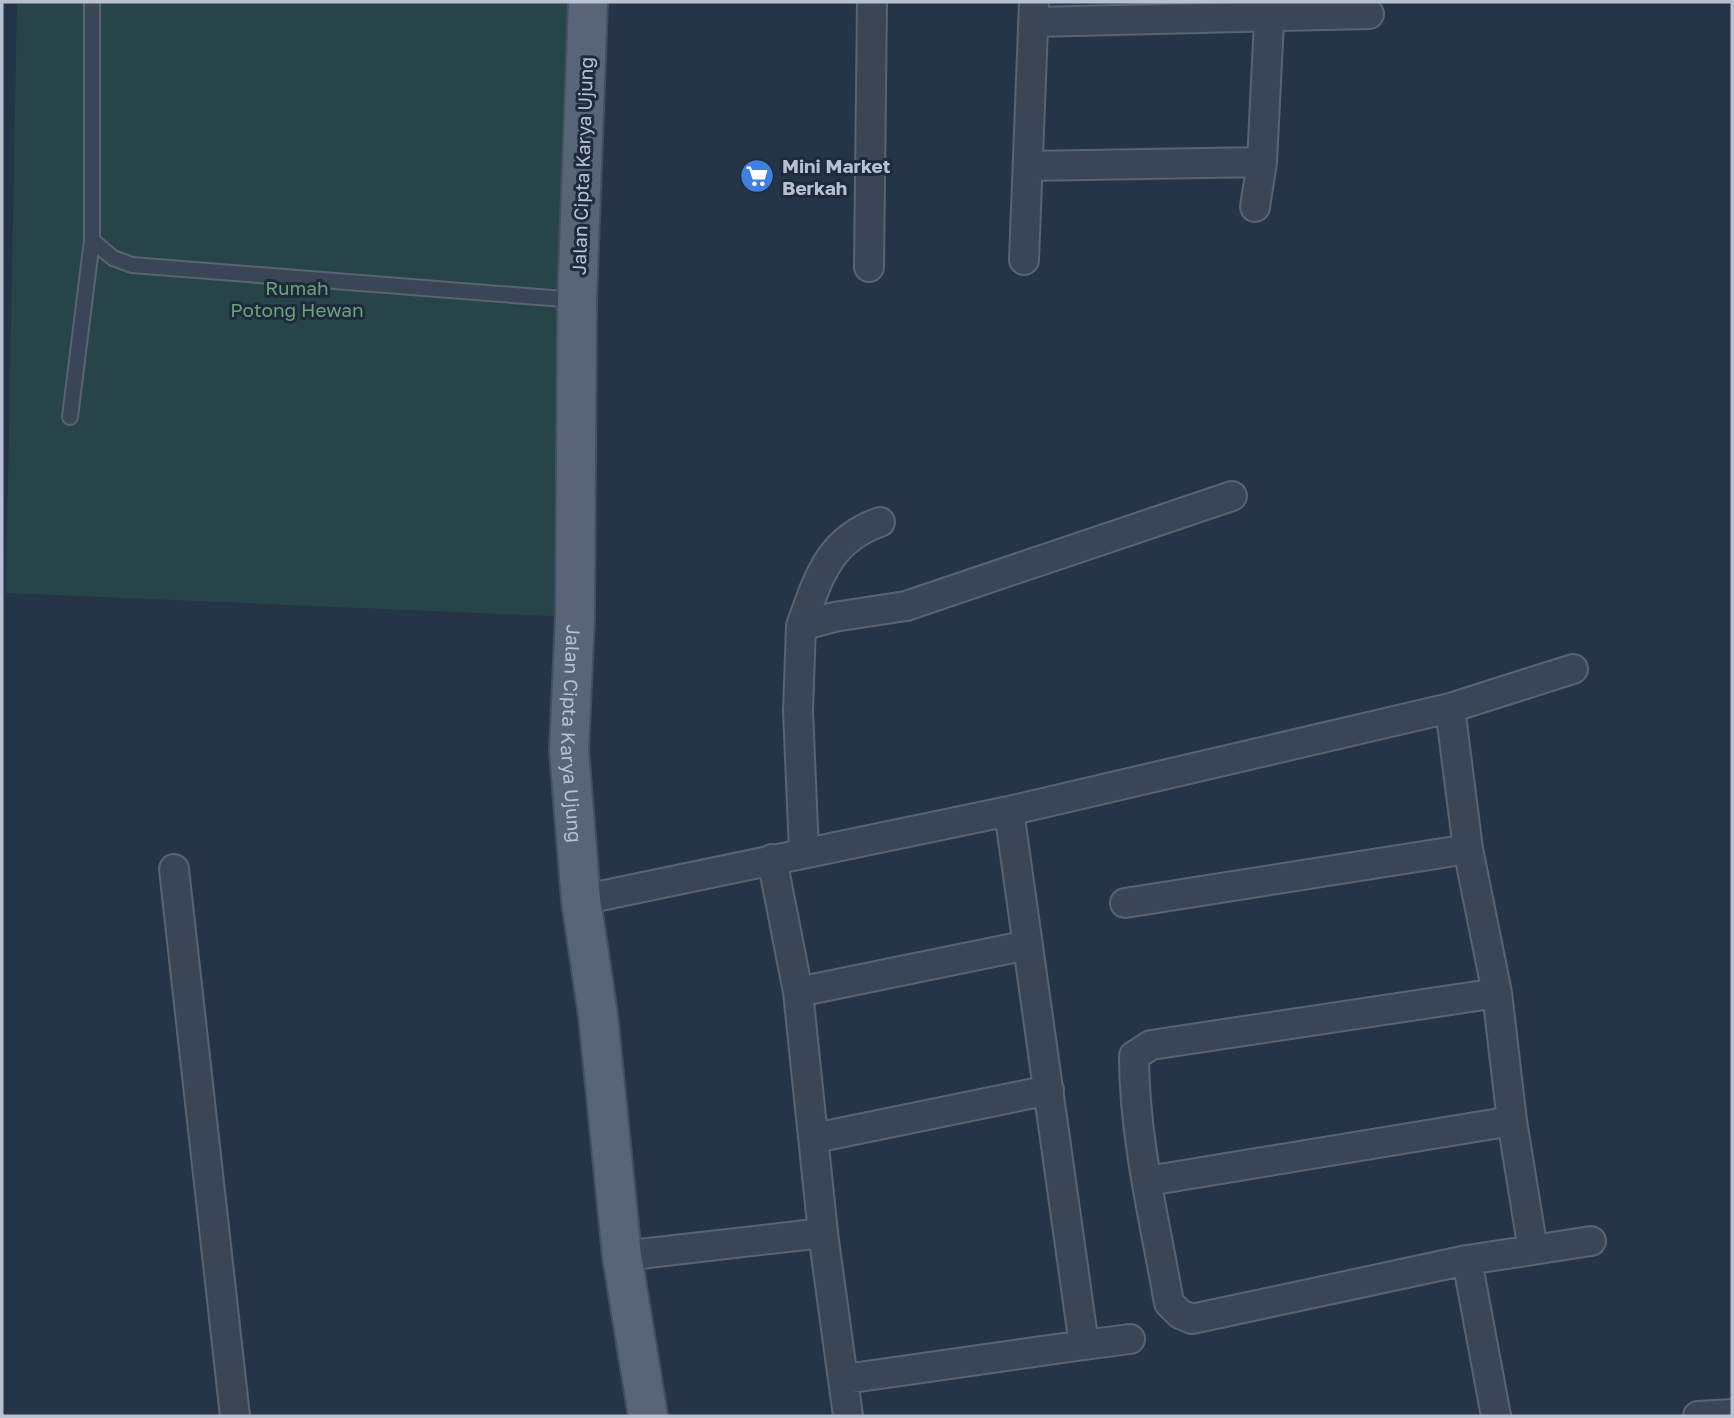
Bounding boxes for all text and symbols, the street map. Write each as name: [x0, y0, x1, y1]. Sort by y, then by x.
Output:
street label: Jalan Cipta Karya Ujung: [567, 56, 597, 276]
place label: Mini Market Berkah: [782, 154, 891, 199]
supermarket icon: Mini Market Berkah: [738, 157, 776, 195]
park label: Rumah Potong Hewan: [230, 276, 364, 321]
street label: Jalan Cipta Karya Ujung: [557, 624, 588, 844]

